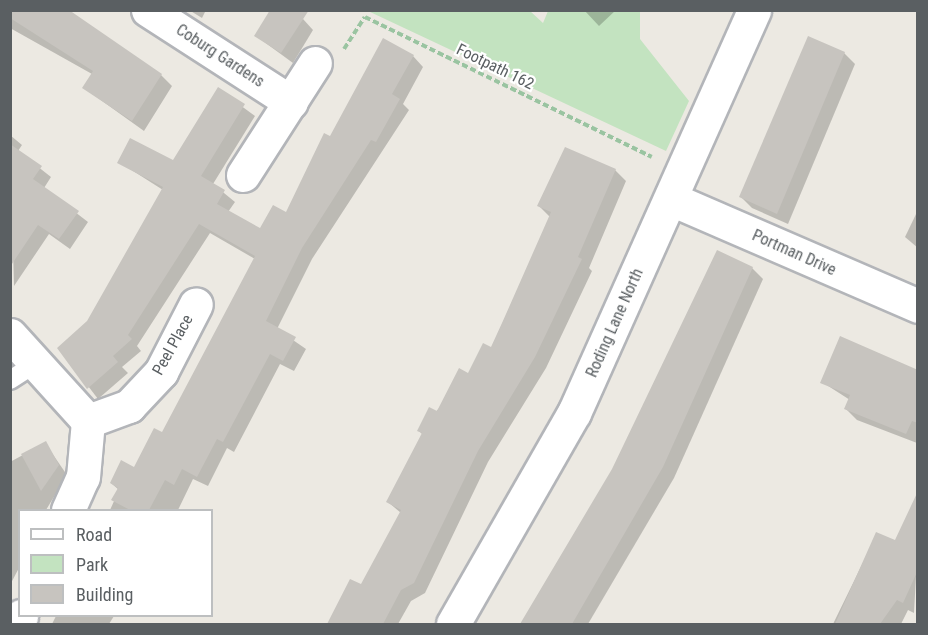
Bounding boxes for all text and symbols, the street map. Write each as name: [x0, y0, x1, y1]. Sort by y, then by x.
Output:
street label: Coburg Gardens: [172, 20, 268, 92]
street label: Footpath 162: [453, 40, 537, 94]
street label: Portman Drive: [749, 226, 839, 280]
street label: Roding Lane North: [582, 266, 648, 380]
street label: Peel Place: [149, 311, 197, 379]
legend: [18, 509, 213, 617]
text: Road: [76, 524, 112, 545]
text: Park: [76, 554, 108, 575]
text: Building: [76, 584, 133, 605]

